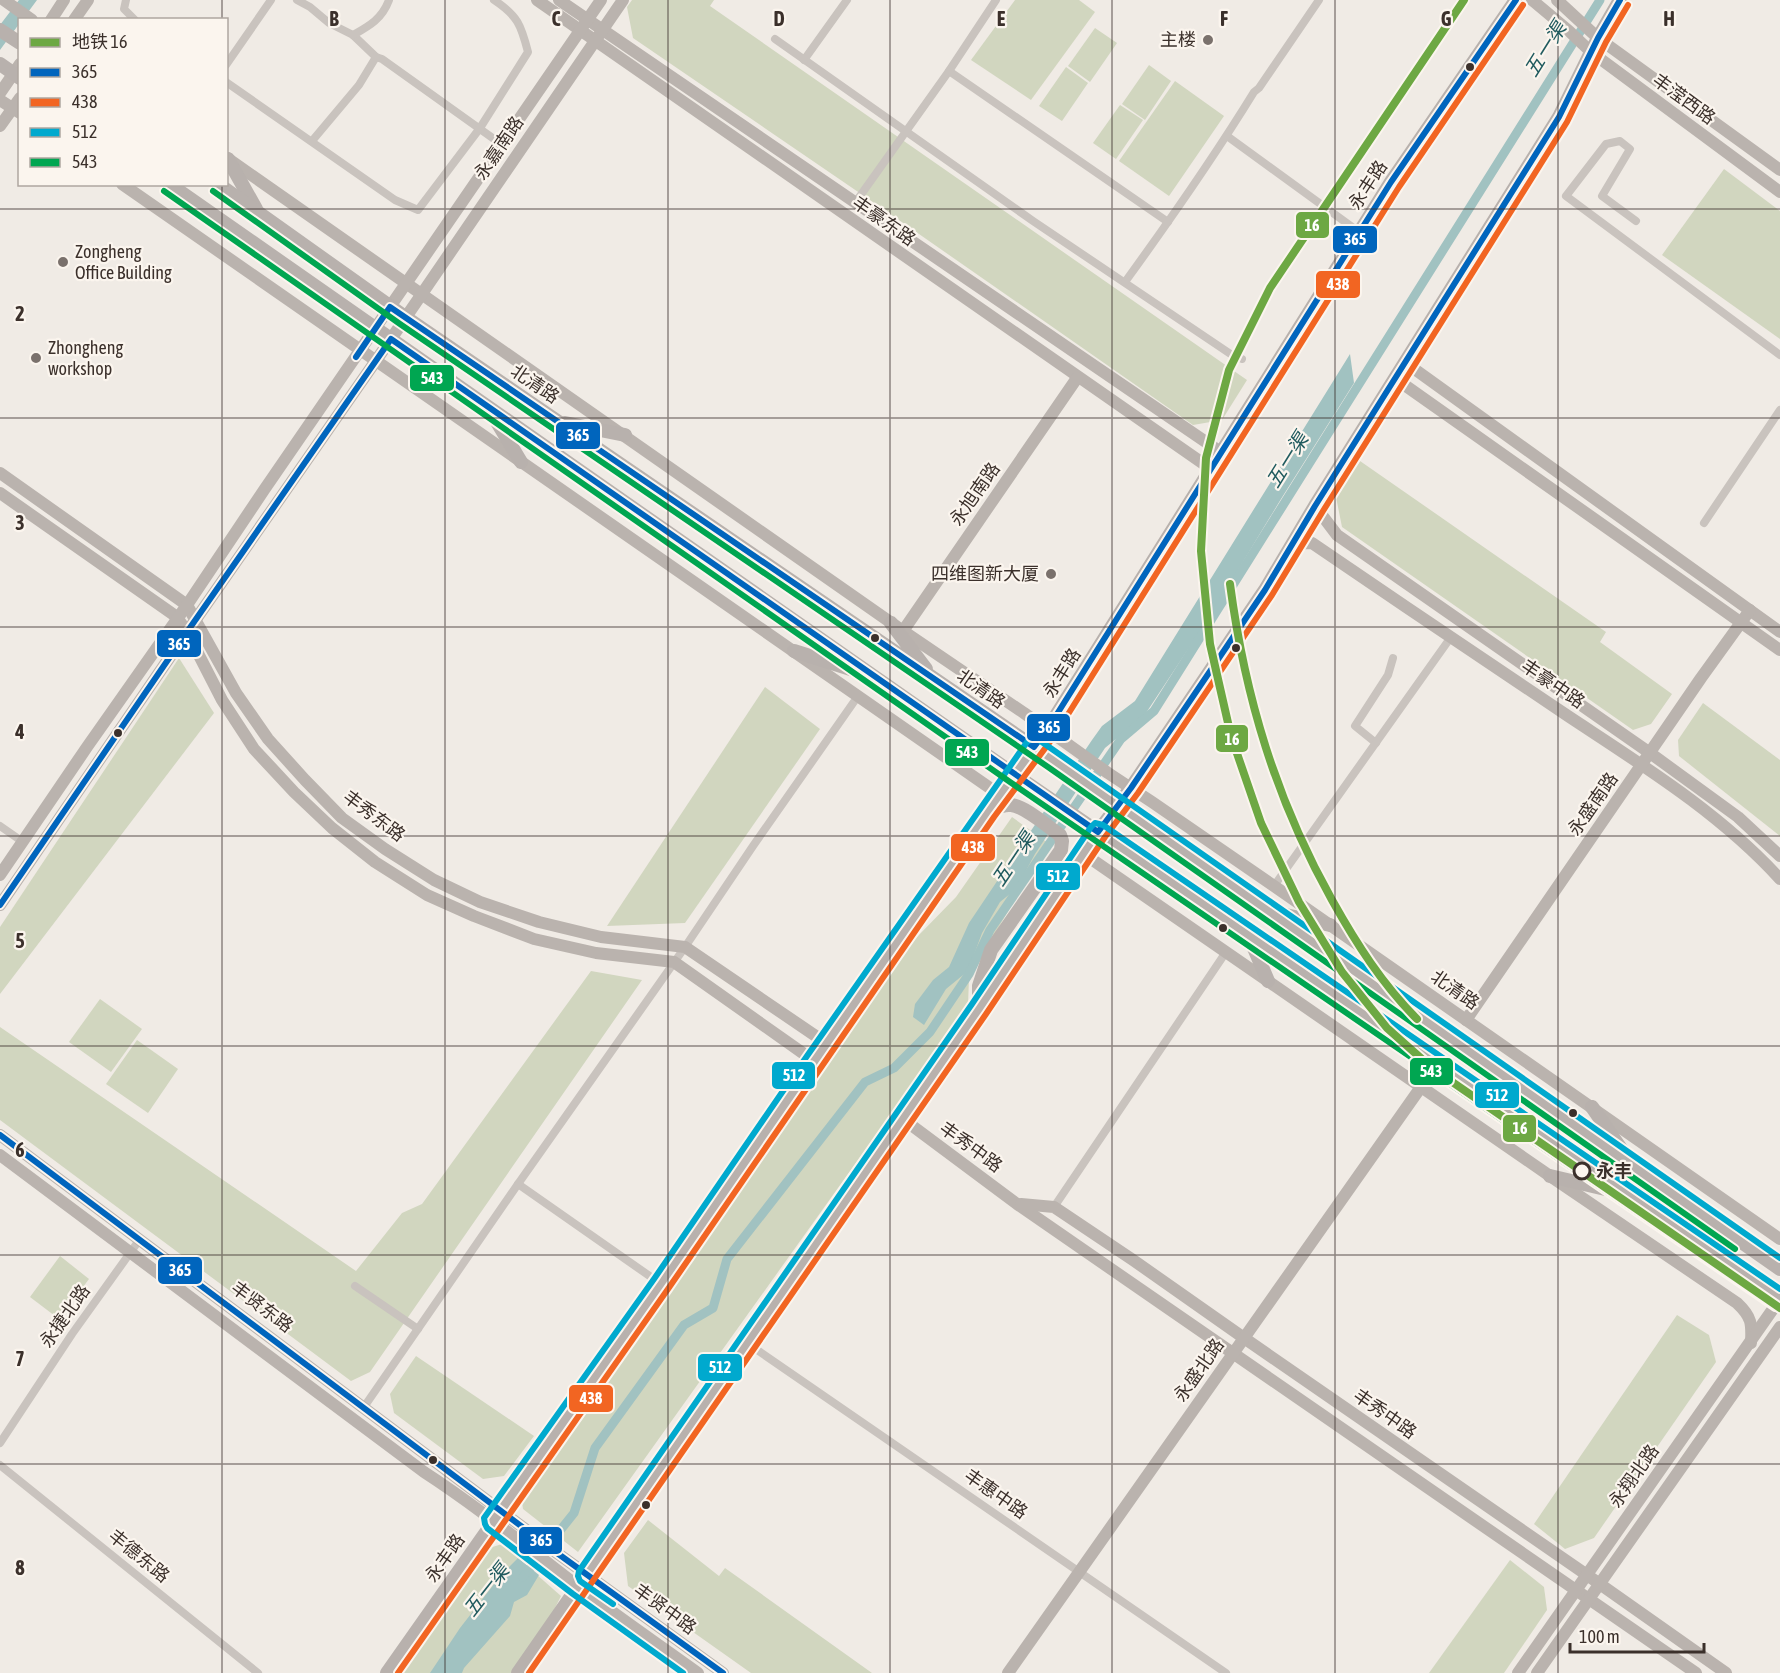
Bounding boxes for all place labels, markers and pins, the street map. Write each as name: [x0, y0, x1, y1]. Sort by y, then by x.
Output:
place label: 主楼: [1160, 29, 1196, 50]
marker: 主楼: [1201, 33, 1215, 47]
unlabelled marker: [1464, 61, 1476, 73]
place label: Zongheng Office Building: [75, 241, 172, 283]
marker: Zongheng Office Building: [56, 255, 70, 269]
place label: Zhongheng workshop: [48, 337, 123, 379]
marker: Zhongheng workshop: [29, 351, 43, 365]
place label: 四维图新大厦: [931, 563, 1039, 584]
marker: 四维图新大厦: [1044, 567, 1058, 581]
unlabelled marker: [869, 632, 881, 644]
unlabelled marker: [1230, 642, 1242, 654]
unlabelled marker: [112, 727, 124, 739]
unlabelled marker: [1217, 922, 1229, 934]
unlabelled marker: [1567, 1107, 1579, 1119]
place label: 永丰: [1596, 1160, 1632, 1181]
marker: 永丰: [1573, 1162, 1591, 1180]
unlabelled marker: [427, 1454, 439, 1466]
unlabelled marker: [640, 1499, 652, 1511]

